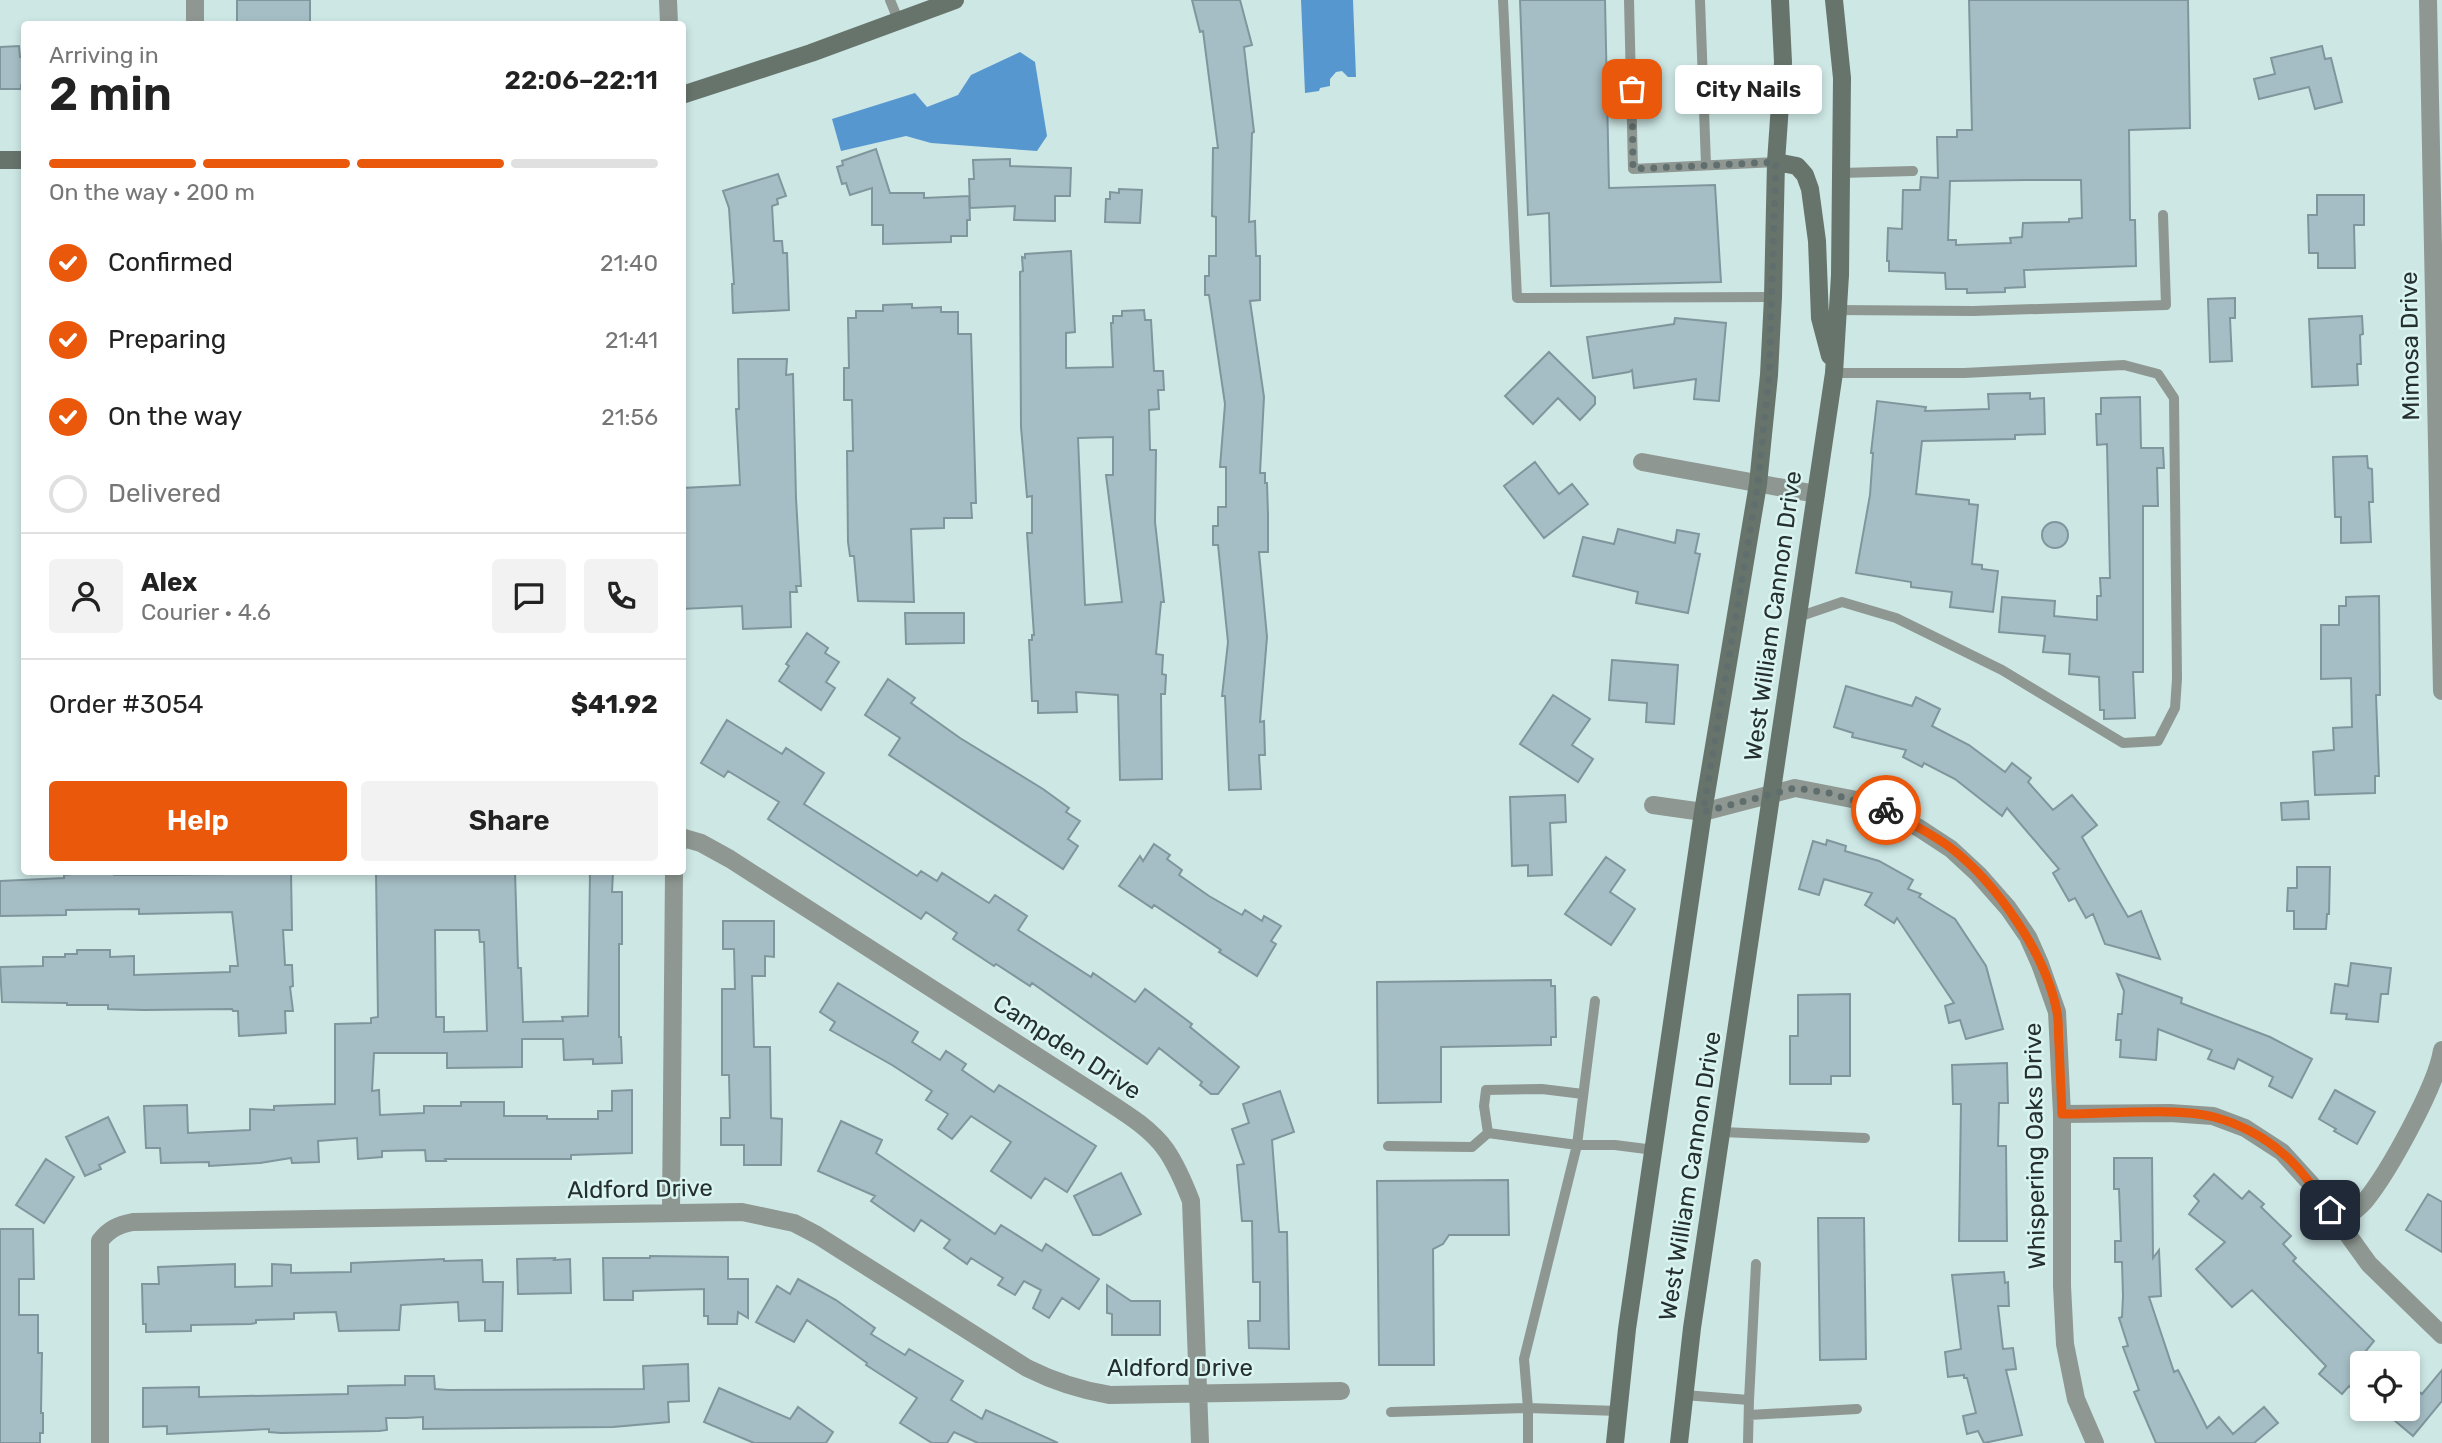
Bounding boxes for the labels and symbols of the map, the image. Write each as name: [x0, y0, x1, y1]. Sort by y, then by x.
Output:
pin: [1602, 59, 1662, 119]
callout: City Nails: [1674, 64, 1821, 114]
street label: Mimosa Drive: [2395, 271, 2425, 421]
street label: West William Cannon Drive: [1739, 469, 1807, 763]
courier: [1851, 775, 1921, 845]
street label: Campden Drive: [988, 989, 1146, 1105]
street label: Whispering Oaks Drive: [2019, 1022, 2051, 1270]
street label: West William Cannon Drive: [1653, 1029, 1727, 1323]
street label: Aldford Drive: [567, 1174, 713, 1204]
pin: [2300, 1180, 2360, 1240]
street label: Aldford Drive: [1107, 1354, 1253, 1382]

